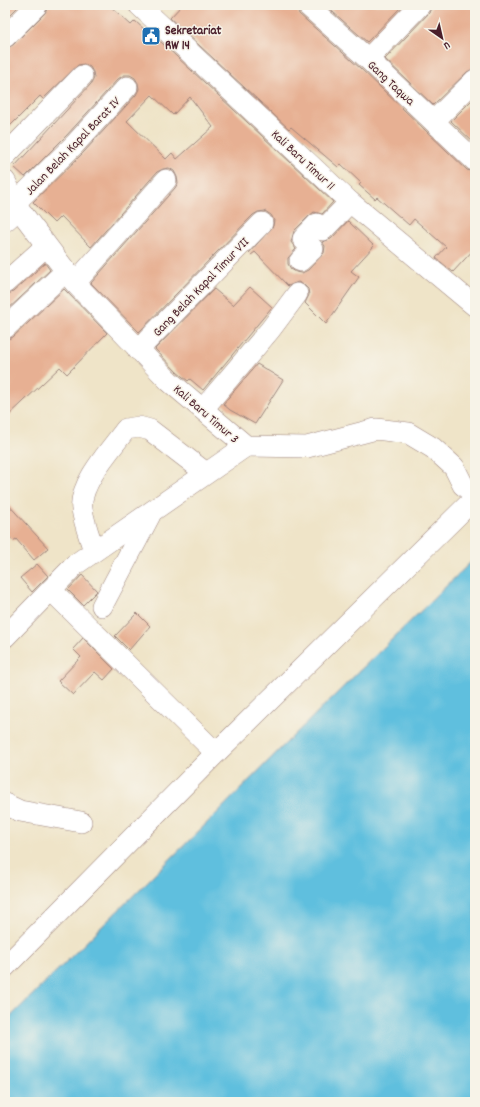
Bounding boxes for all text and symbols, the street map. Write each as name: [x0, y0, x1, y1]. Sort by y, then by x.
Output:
north arrow: [422, 18, 462, 58]
place label: Sekretariat RW 14: [165, 22, 222, 56]
public building icon: Sekretariat RW 14: [140, 25, 162, 47]
text: U: [440, 37, 453, 53]
street label: Gang Taqwa: [362, 57, 419, 111]
street label: Jalan Belah Kapal Barat IV: [22, 93, 126, 200]
street label: Kali Baru Timur 11: [266, 126, 339, 196]
street label: Gang Belah Kapal Timur VII: [149, 234, 254, 342]
street label: Kali Baru Timur 3: [168, 381, 243, 449]

